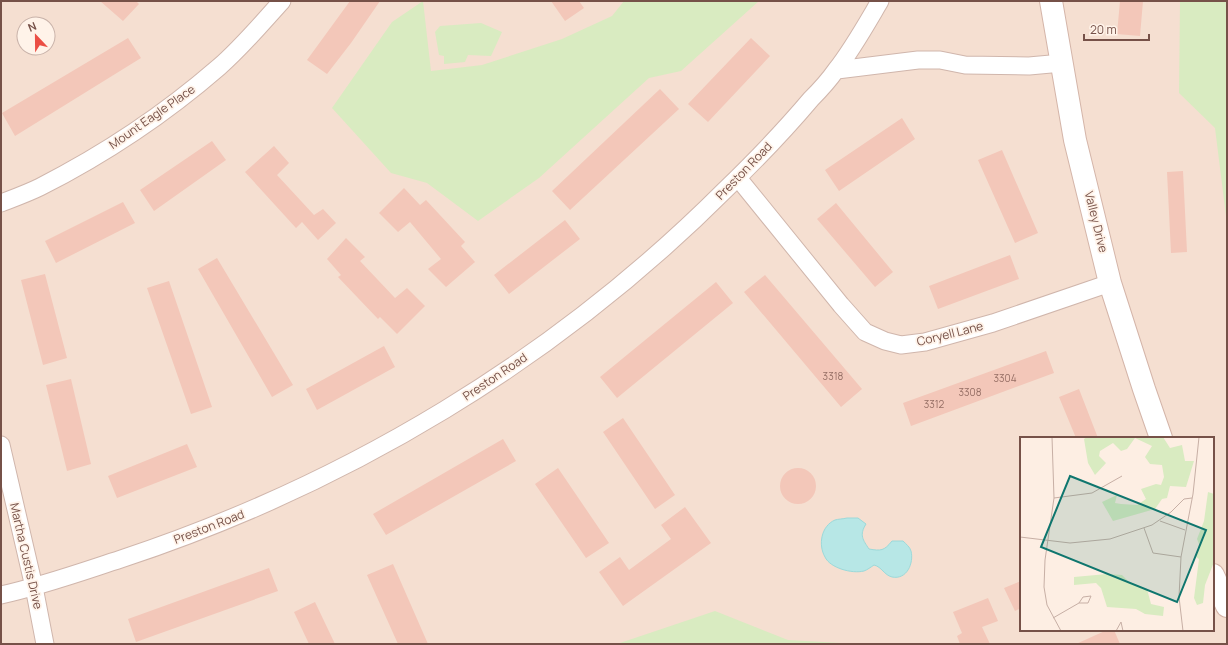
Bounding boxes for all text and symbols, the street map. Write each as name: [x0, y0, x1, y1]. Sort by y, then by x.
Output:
north arrow: [16, 16, 56, 56]
scale bar: [1084, 16, 1149, 42]
text: N: [26, 18, 39, 35]
text: 20 m: [1090, 21, 1117, 38]
street label: Mount Eagle Place: [105, 80, 198, 153]
street label: Preston Road: [712, 138, 776, 203]
street label: Valley Drive: [1081, 189, 1112, 254]
street label: Coryell Lane: [915, 317, 985, 350]
street label: Preston Road: [459, 349, 530, 404]
house number: 3318: [823, 369, 844, 383]
house number: 3304: [993, 371, 1017, 385]
house number: 3308: [959, 385, 982, 399]
house number: 3312: [924, 397, 945, 411]
inset map: [1020, 437, 1214, 631]
street label: Martha Custis Drive: [6, 501, 47, 611]
street label: Preston Road: [171, 505, 247, 548]

